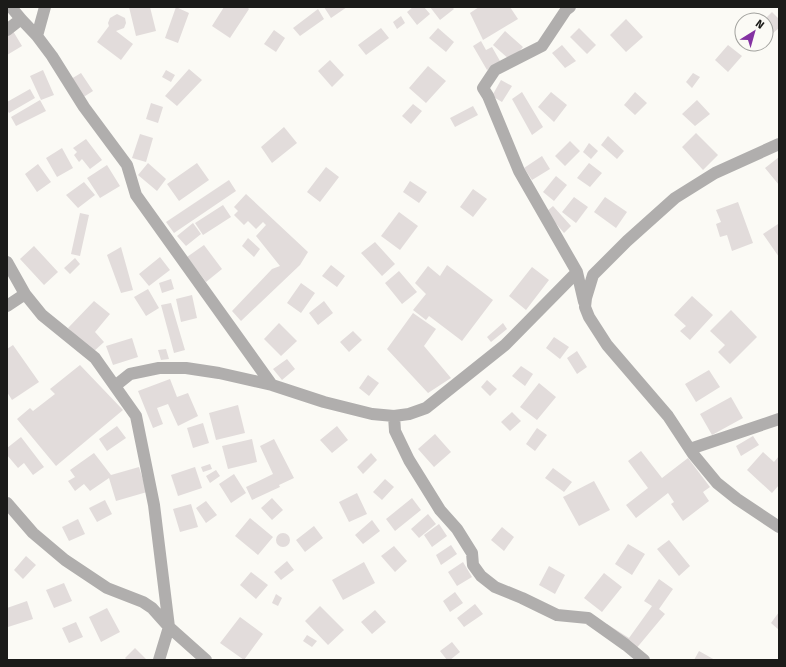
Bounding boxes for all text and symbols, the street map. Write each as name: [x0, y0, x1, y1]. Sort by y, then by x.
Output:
north arrow: [734, 12, 774, 52]
text: N: [753, 17, 767, 32]

